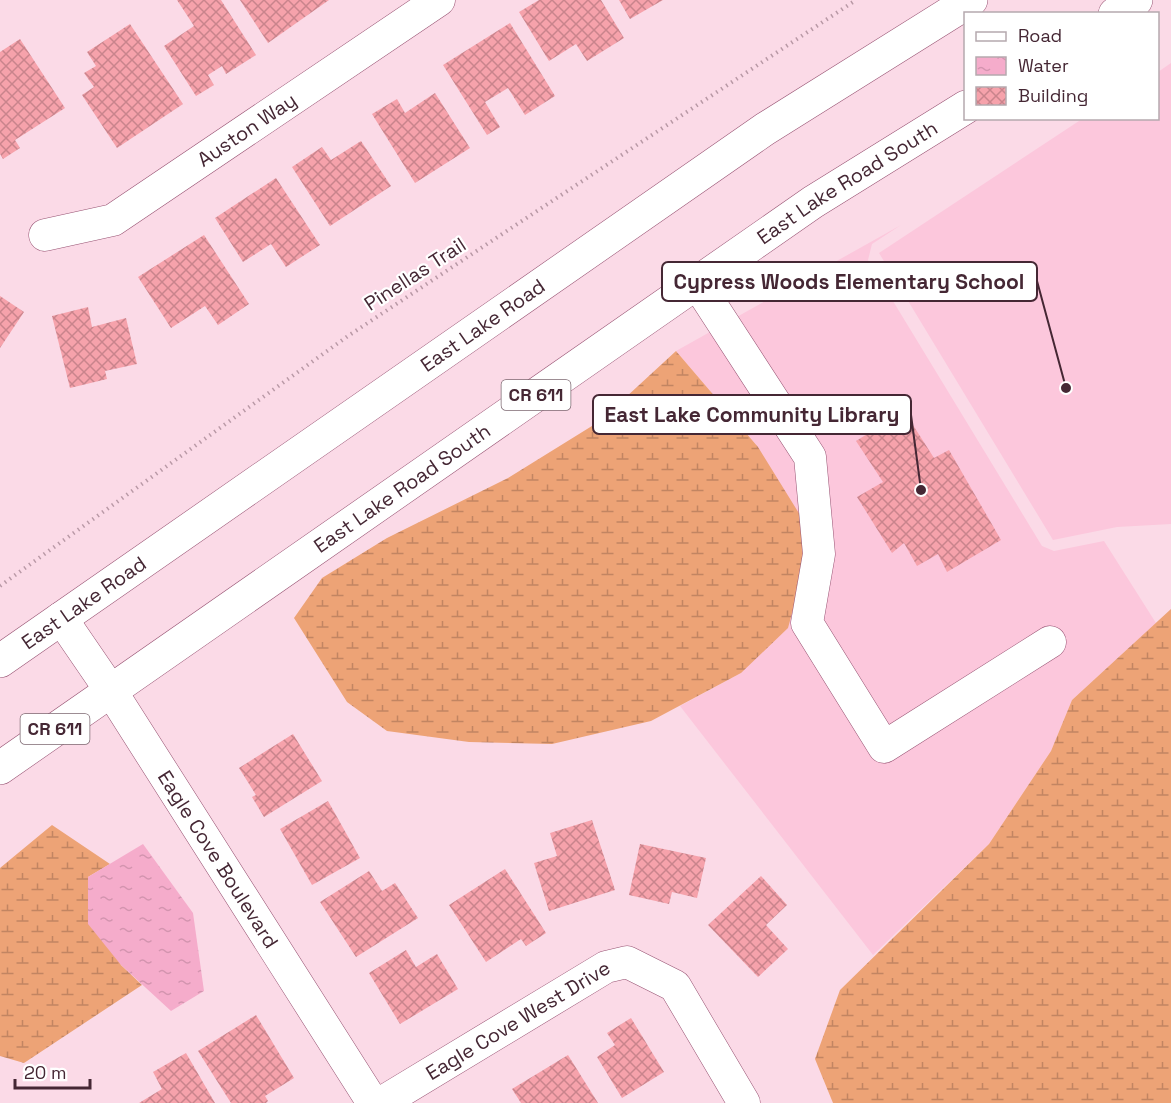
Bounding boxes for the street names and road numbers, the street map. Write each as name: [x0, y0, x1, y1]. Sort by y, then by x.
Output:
street label: Auston Way: [192, 87, 301, 173]
street label: East Lake Road South: [752, 115, 942, 250]
street label: Pinellas Trail: [359, 231, 471, 317]
street label: East Lake Road: [415, 273, 550, 378]
road number: CR 611: [502, 380, 570, 410]
street label: East Lake Road South: [309, 417, 496, 559]
street label: East Lake Road: [16, 550, 151, 655]
road number: CR 611: [20, 714, 90, 744]
street label: Eagle Cove Boulevard: [152, 766, 284, 953]
street label: Eagle Cove West Drive: [421, 955, 615, 1086]

